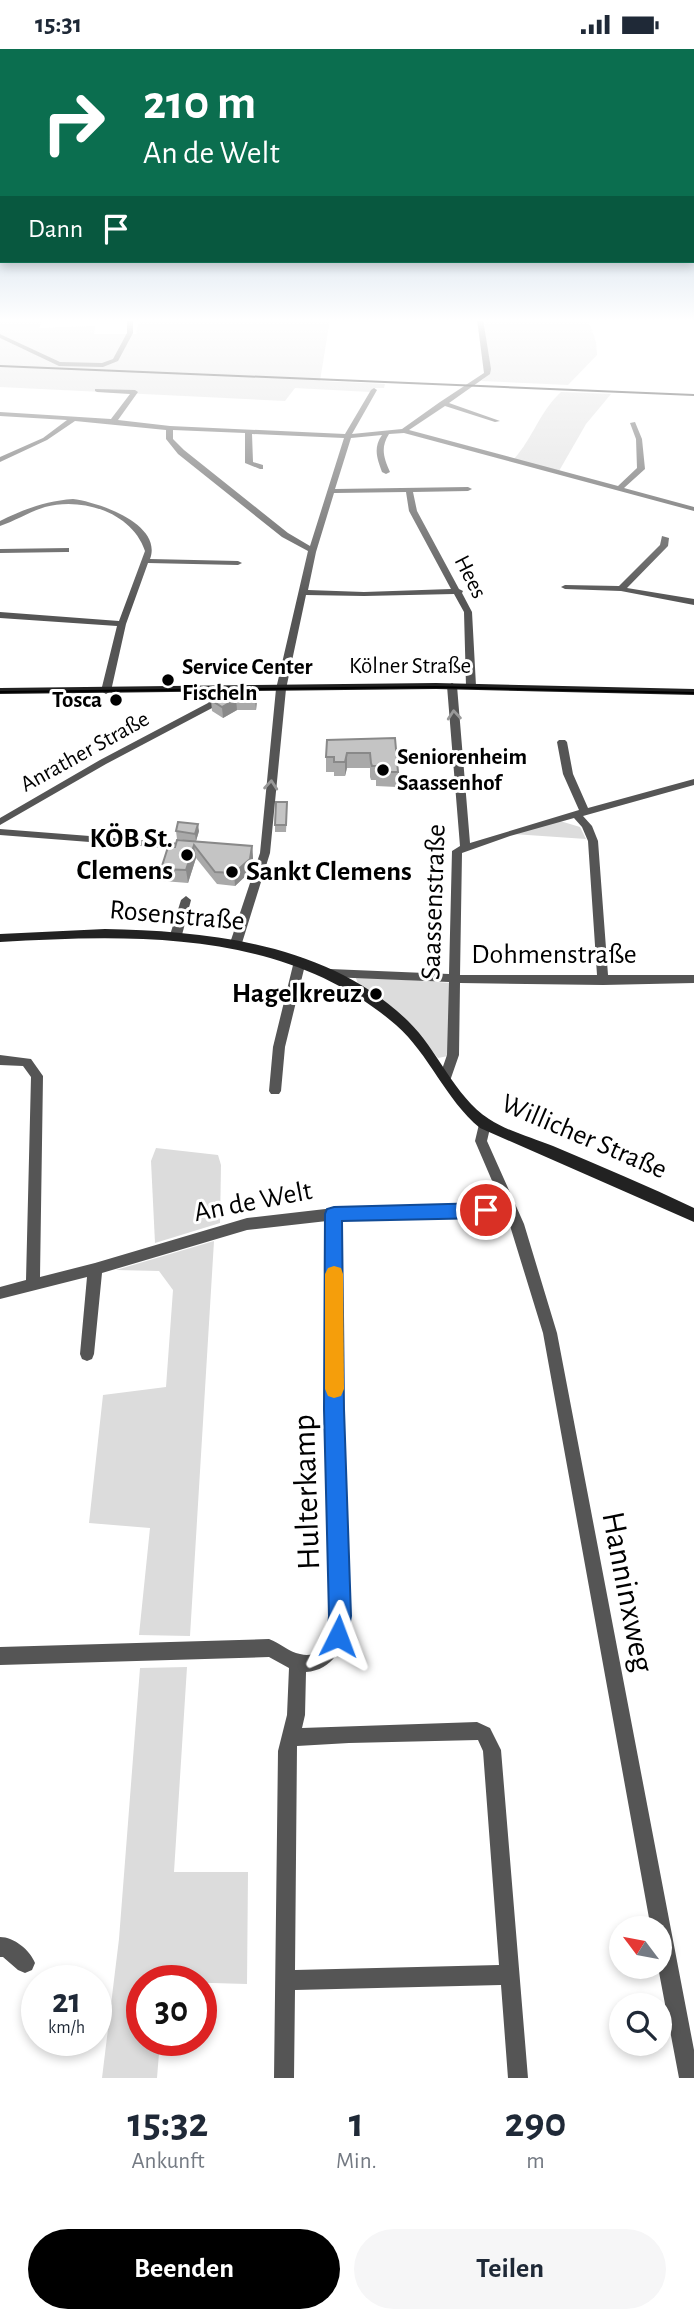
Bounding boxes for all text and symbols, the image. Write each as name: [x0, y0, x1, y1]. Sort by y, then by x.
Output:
text: 15:31: [35, 11, 82, 37]
icon: right: [28, 77, 119, 168]
text: 210 m: [143, 79, 256, 128]
text: An de Welt: [143, 137, 280, 169]
icon: arrive: [97, 210, 135, 248]
text: Dann: [28, 216, 83, 242]
street label: Hees: [450, 552, 490, 602]
street label: Kölner Straße: [349, 655, 471, 678]
place label: Service Center Fischeln: [182, 656, 313, 705]
marker: Service Center Fischeln: [160, 672, 176, 688]
place label: Tosca: [52, 689, 102, 712]
marker: Tosca: [108, 692, 124, 708]
street label: Anrather Straße: [17, 707, 153, 797]
one-way arrow: [447, 709, 462, 720]
place label: Seniorenheim Saassenhof: [397, 746, 527, 795]
marker: Seniorenheim Saassenhof: [375, 762, 391, 778]
one-way arrow: [264, 779, 279, 791]
place label: KÖB St. Clemens: [76, 823, 173, 885]
street label: Saassenstraße: [417, 824, 451, 980]
marker: KÖB St. Clemens: [179, 847, 195, 863]
place label: Sankt Clemens: [246, 858, 412, 886]
marker: Sankt Clemens: [224, 864, 240, 880]
street label: Rosenstraße: [108, 896, 246, 936]
street label: Dohmenstraße: [471, 941, 637, 969]
place label: Hagelkreuz: [232, 980, 362, 1008]
marker: Hagelkreuz: [368, 986, 384, 1002]
street label: Willicher Straße: [497, 1090, 671, 1184]
street label: An de Welt: [192, 1177, 314, 1227]
pin: [456, 1180, 516, 1240]
icon: arrive: [467, 1191, 505, 1229]
street label: Hulterkamp: [288, 1414, 326, 1570]
street label: Hanninxweg: [595, 1509, 659, 1675]
position arrow: [301, 1599, 375, 1673]
north arrow: [609, 1916, 672, 1979]
map controls: [609, 1916, 672, 2056]
speed limit sign: 30: [126, 1965, 217, 2056]
text: 21: [52, 1984, 81, 2019]
button: search: [609, 1993, 672, 2056]
text: km/h: [48, 2019, 85, 2037]
text: 15:32: [128, 2102, 208, 2144]
text: 1: [349, 2102, 364, 2144]
text: 290: [504, 2102, 566, 2144]
text: Ankunft: [131, 2150, 205, 2173]
text: Min.: [336, 2150, 377, 2173]
text: m: [526, 2150, 545, 2173]
button: Beenden: [28, 2229, 340, 2309]
button: Teilen: [354, 2229, 666, 2309]

